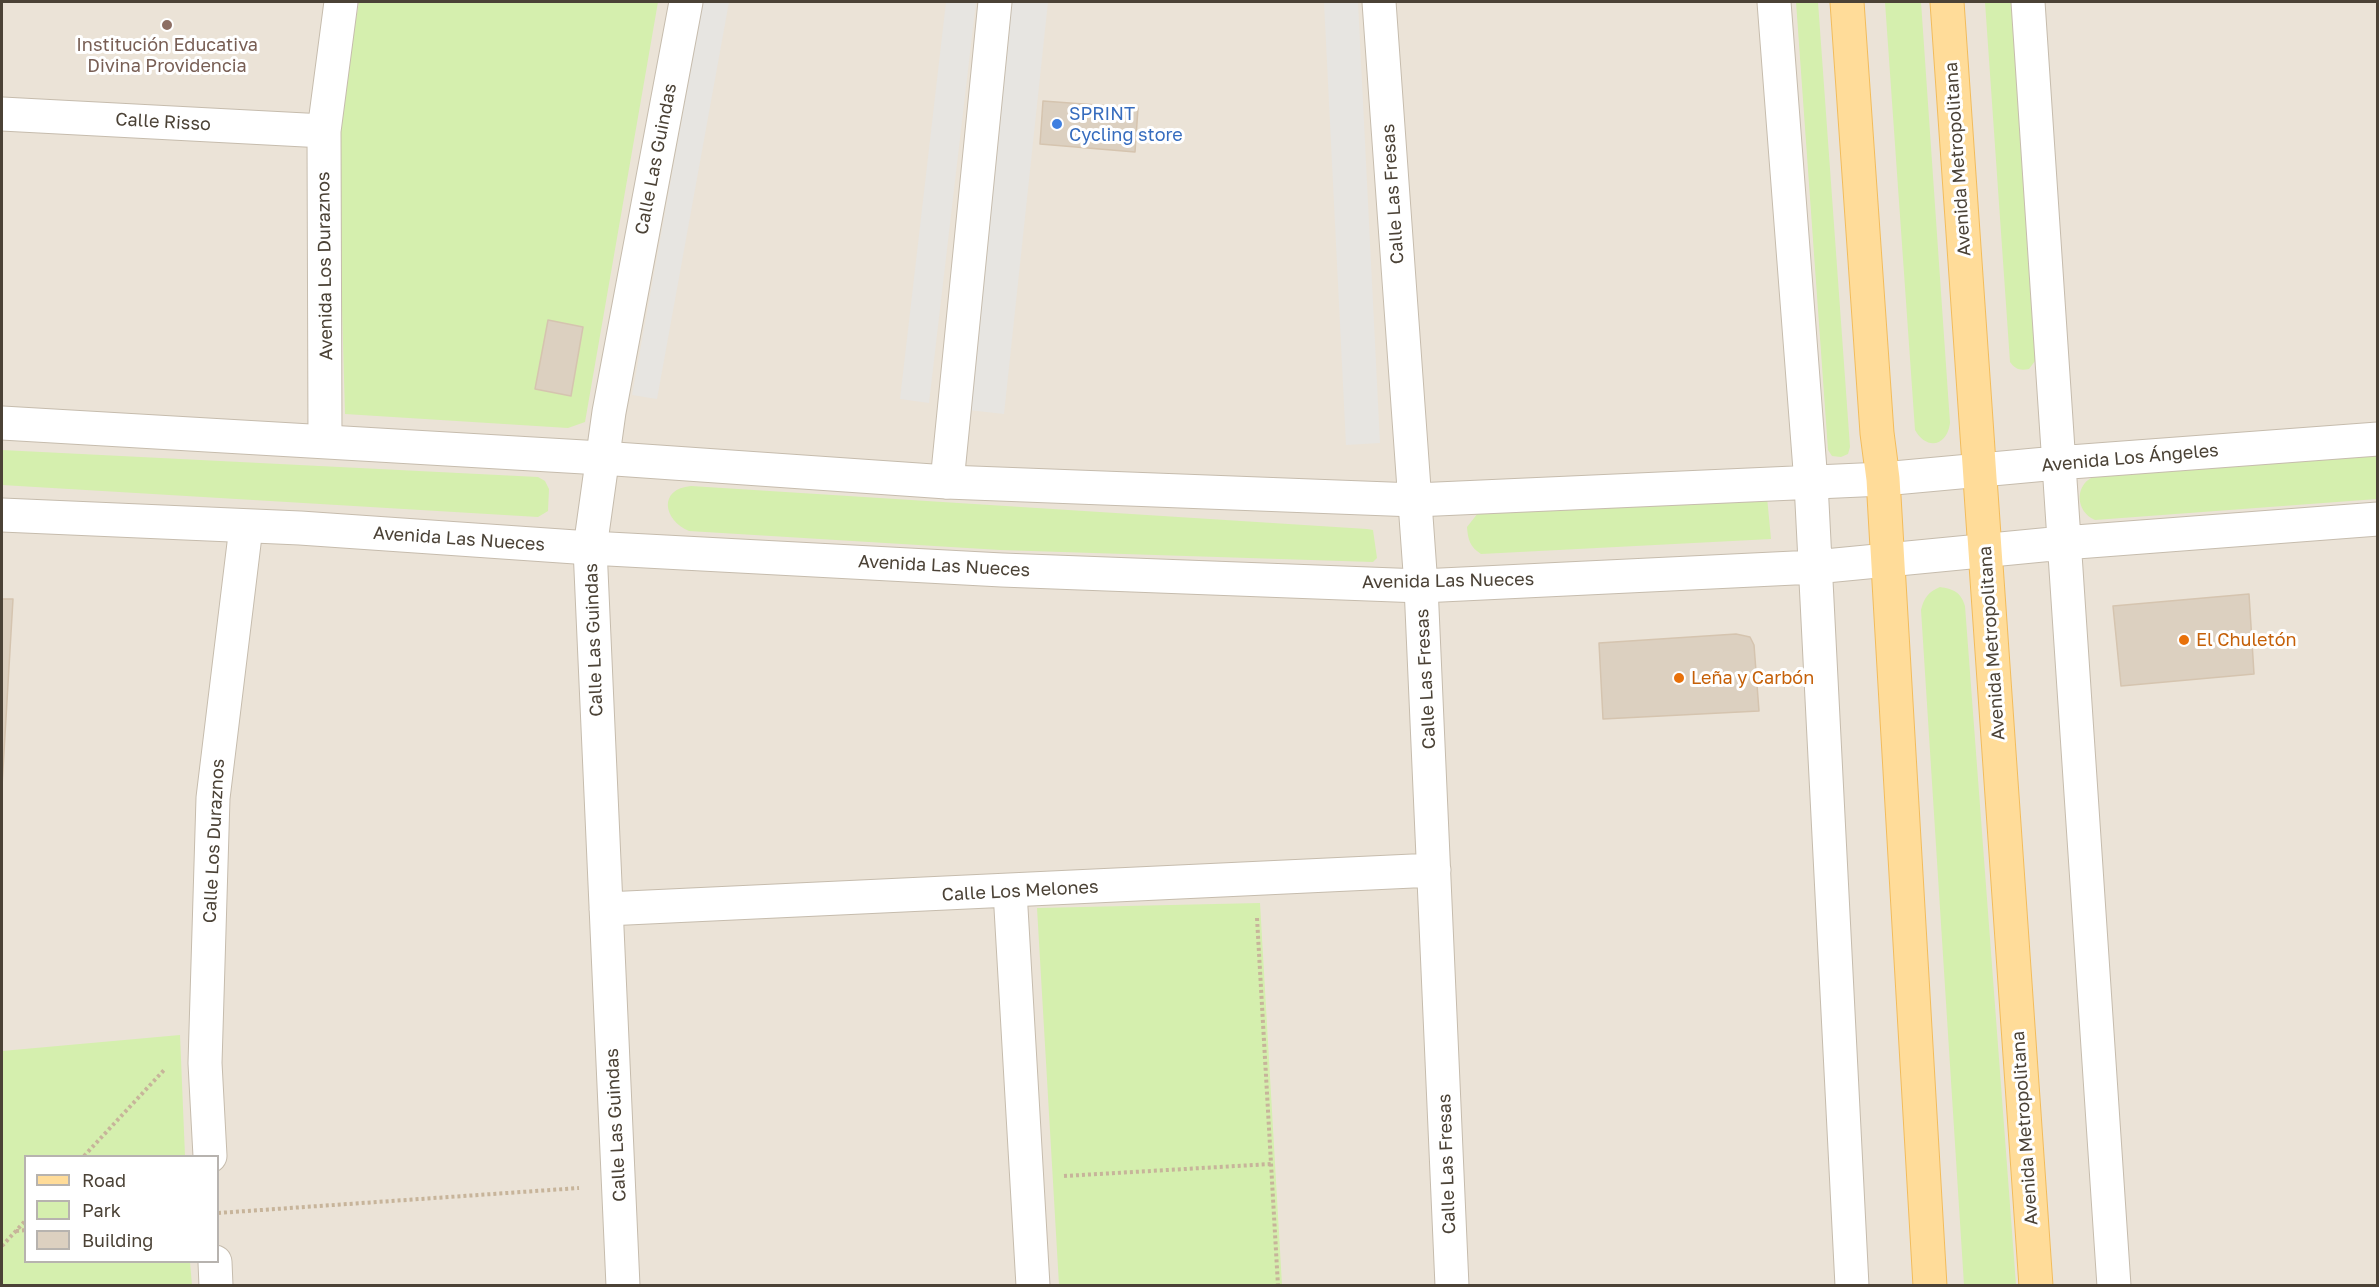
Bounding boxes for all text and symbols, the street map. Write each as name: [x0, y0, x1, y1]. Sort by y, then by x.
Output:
marker: Institución Educativa Divina Providencia: [160, 18, 174, 32]
place label: Institución Educativa Divina Providencia: [76, 34, 258, 76]
street label: Avenida Metropolitana: [1940, 61, 1976, 257]
street label: Calle Las Guindas: [631, 82, 681, 236]
place label: SPRINT Cycling store: [1069, 103, 1183, 146]
street label: Calle Risso: [115, 109, 211, 135]
marker: SPRINT Cycling store: [1050, 117, 1064, 131]
street label: Calle Las Fresas: [1377, 123, 1409, 265]
street label: Avenida Los Duraznos: [313, 171, 337, 361]
street label: Avenida Los Ángeles: [2040, 439, 2220, 477]
street label: Avenida Las Nueces: [372, 522, 546, 556]
street label: Avenida Metropolitana: [1974, 545, 2010, 741]
street label: Avenida Las Nueces: [857, 551, 1031, 581]
street label: Calle Las Guindas: [581, 563, 607, 717]
street label: Avenida Las Nueces: [1362, 569, 1534, 593]
street label: Calle Las Fresas: [1412, 608, 1440, 750]
place label: El Chuletón: [2196, 629, 2297, 651]
marker: El Chuletón: [2177, 633, 2191, 647]
place label: Leña y Carbón: [1691, 667, 1814, 689]
marker: Leña y Carbón: [1672, 671, 1686, 685]
street label: Calle Los Duraznos: [199, 758, 229, 924]
street label: Calle Los Melones: [941, 876, 1099, 906]
street label: Avenida Metropolitana: [2007, 1030, 2043, 1226]
street label: Calle Las Guindas: [601, 1048, 631, 1202]
street label: Calle Las Fresas: [1434, 1093, 1460, 1235]
legend: [24, 1155, 219, 1263]
text: Road: [82, 1169, 126, 1191]
text: Park: [82, 1199, 121, 1221]
text: Building: [82, 1229, 153, 1251]

